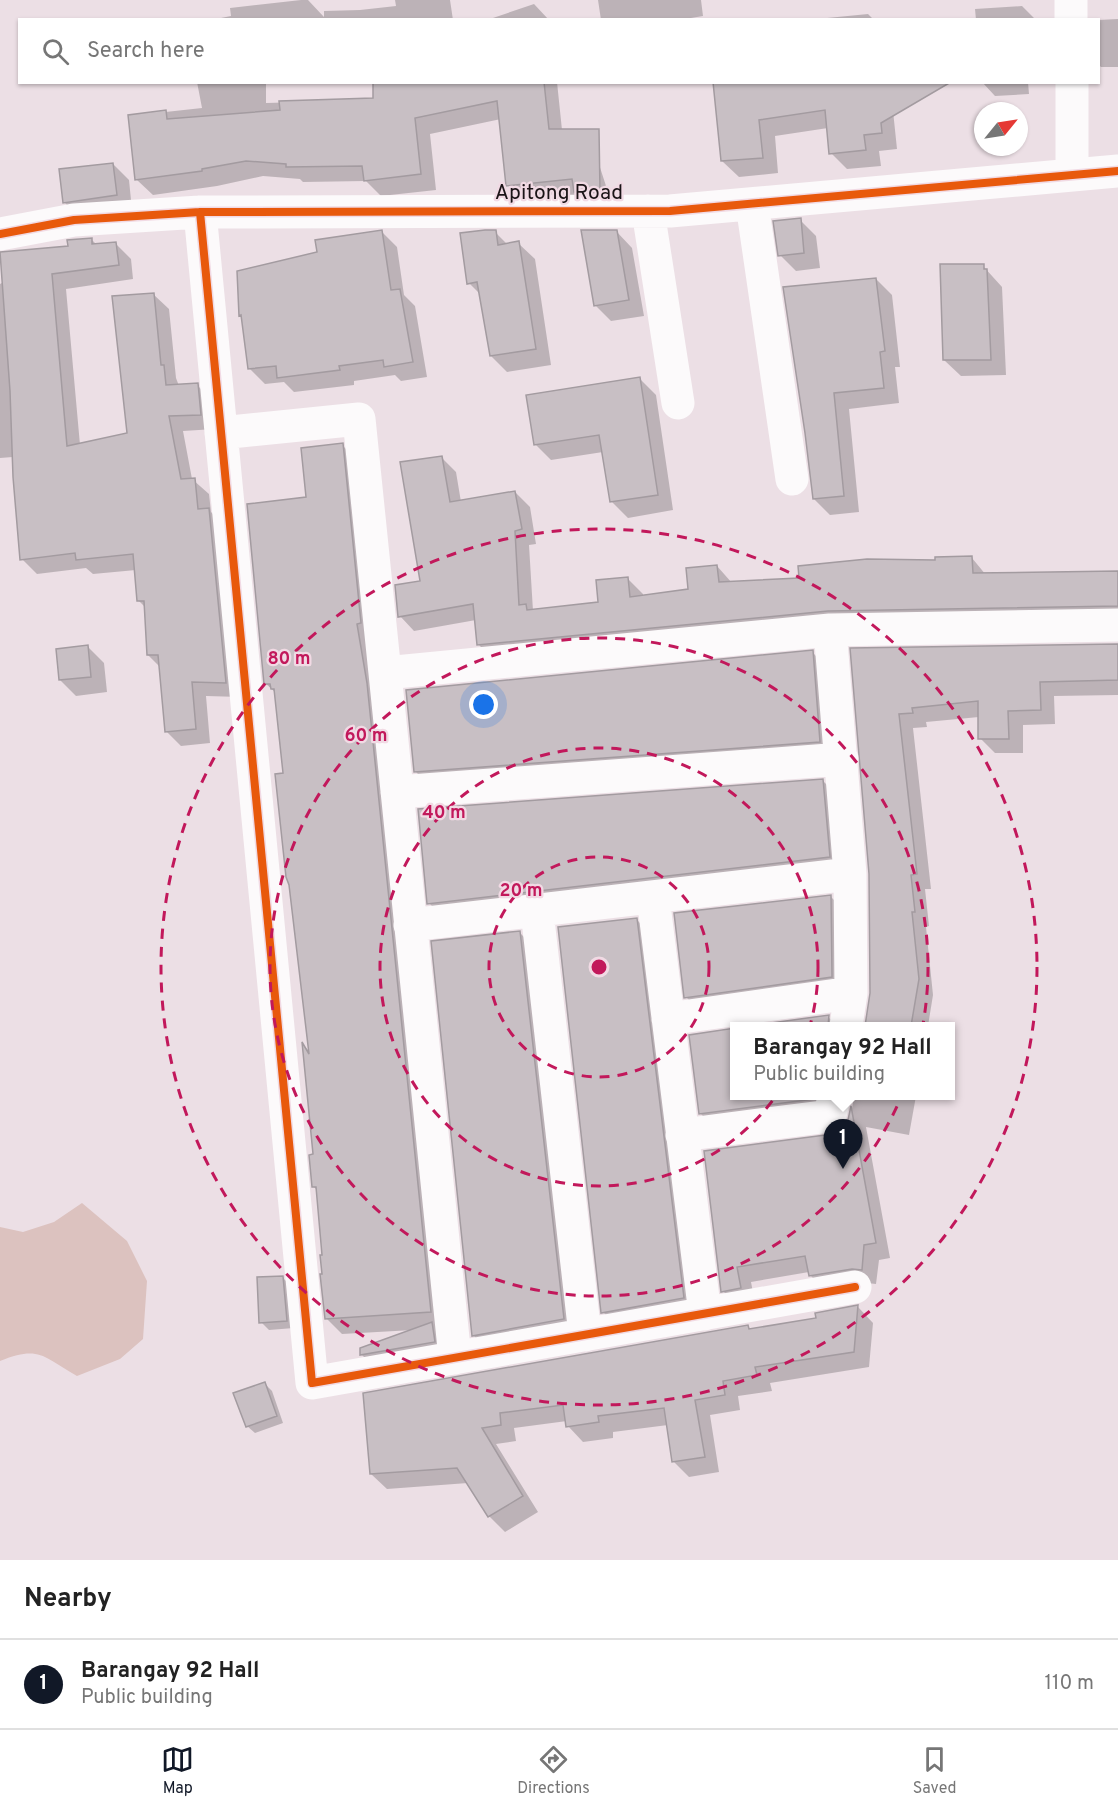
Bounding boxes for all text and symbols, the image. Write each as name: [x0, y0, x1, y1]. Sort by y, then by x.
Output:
search box: [18, 18, 1100, 84]
icon: search: [39, 35, 72, 68]
text: Search here: [87, 38, 205, 65]
north arrow: [974, 102, 1028, 156]
street label: Apitong Road: [495, 180, 623, 207]
text: 80 m: [267, 648, 311, 671]
your location: [469, 690, 498, 719]
text: 60 m: [344, 725, 388, 748]
text: 40 m: [422, 802, 466, 825]
text: 20 m: [499, 880, 543, 903]
centre of rings: [589, 957, 609, 977]
popup: [730, 1022, 955, 1100]
text: Barangay 92 Hall: [753, 1035, 932, 1062]
text: Public building: [753, 1062, 885, 1088]
pin: 1: [824, 1120, 862, 1169]
text: Nearby: [24, 1583, 112, 1616]
text: Barangay 92 Hall: [81, 1658, 259, 1685]
text: 1: [40, 1671, 48, 1697]
text: 110 m: [1045, 1671, 1094, 1697]
text: Public building: [81, 1685, 213, 1711]
tab: Map: [161, 1743, 194, 1799]
tab: Directions: [517, 1743, 590, 1799]
tab: Saved: [913, 1743, 957, 1799]

